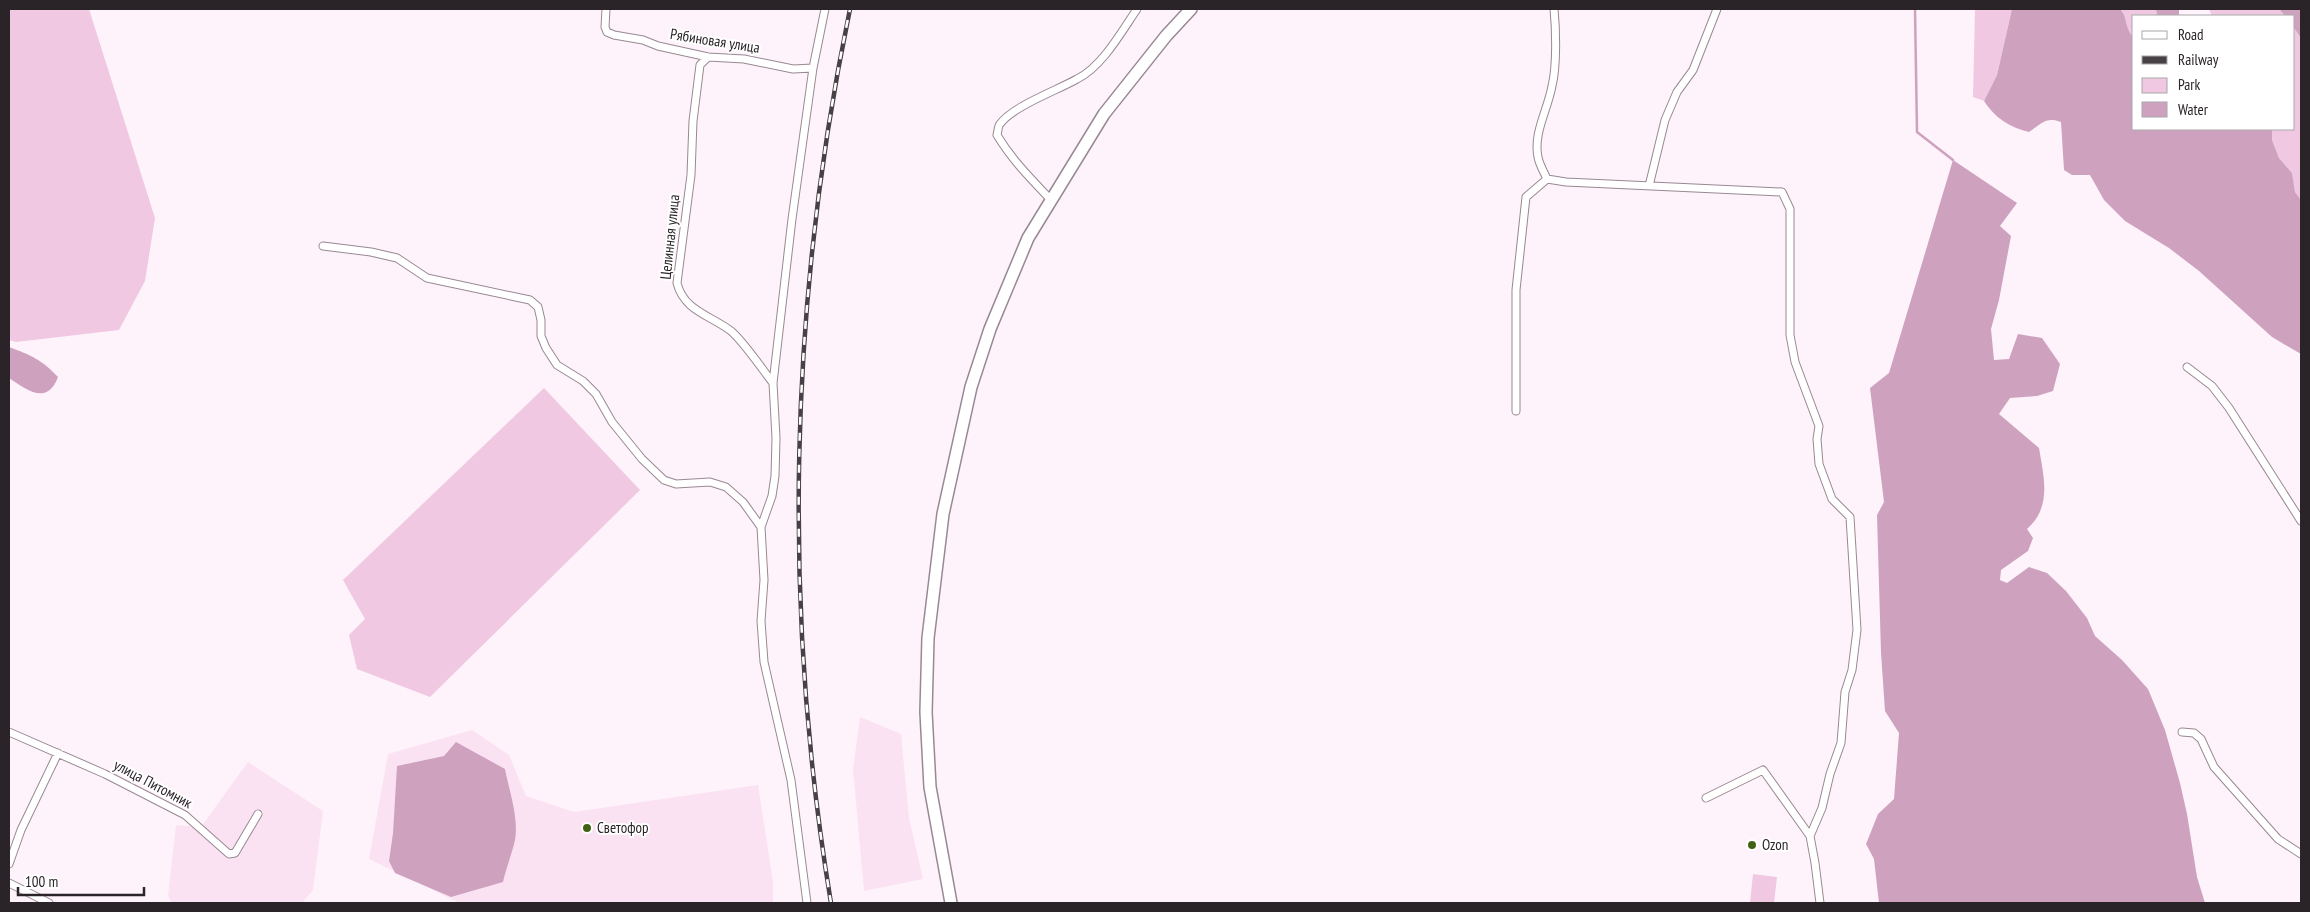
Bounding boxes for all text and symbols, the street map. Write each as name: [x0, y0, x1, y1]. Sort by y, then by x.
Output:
legend: [2132, 15, 2295, 130]
street label: Рябиновая улица: [669, 24, 761, 57]
text: Road: [2178, 25, 2204, 44]
text: Railway: [2178, 50, 2219, 69]
text: Park: [2178, 75, 2200, 94]
text: Water: [2178, 100, 2209, 119]
street label: Целинная улица: [656, 194, 683, 280]
street label: улица Питомник: [111, 755, 196, 812]
place label: Светофор: [597, 818, 648, 837]
marker: Светофор: [581, 822, 593, 834]
place label: Ozon: [1762, 835, 1788, 854]
marker: Ozon: [1746, 839, 1758, 851]
scale bar: [18, 864, 144, 896]
text: 100 m: [25, 872, 58, 891]

